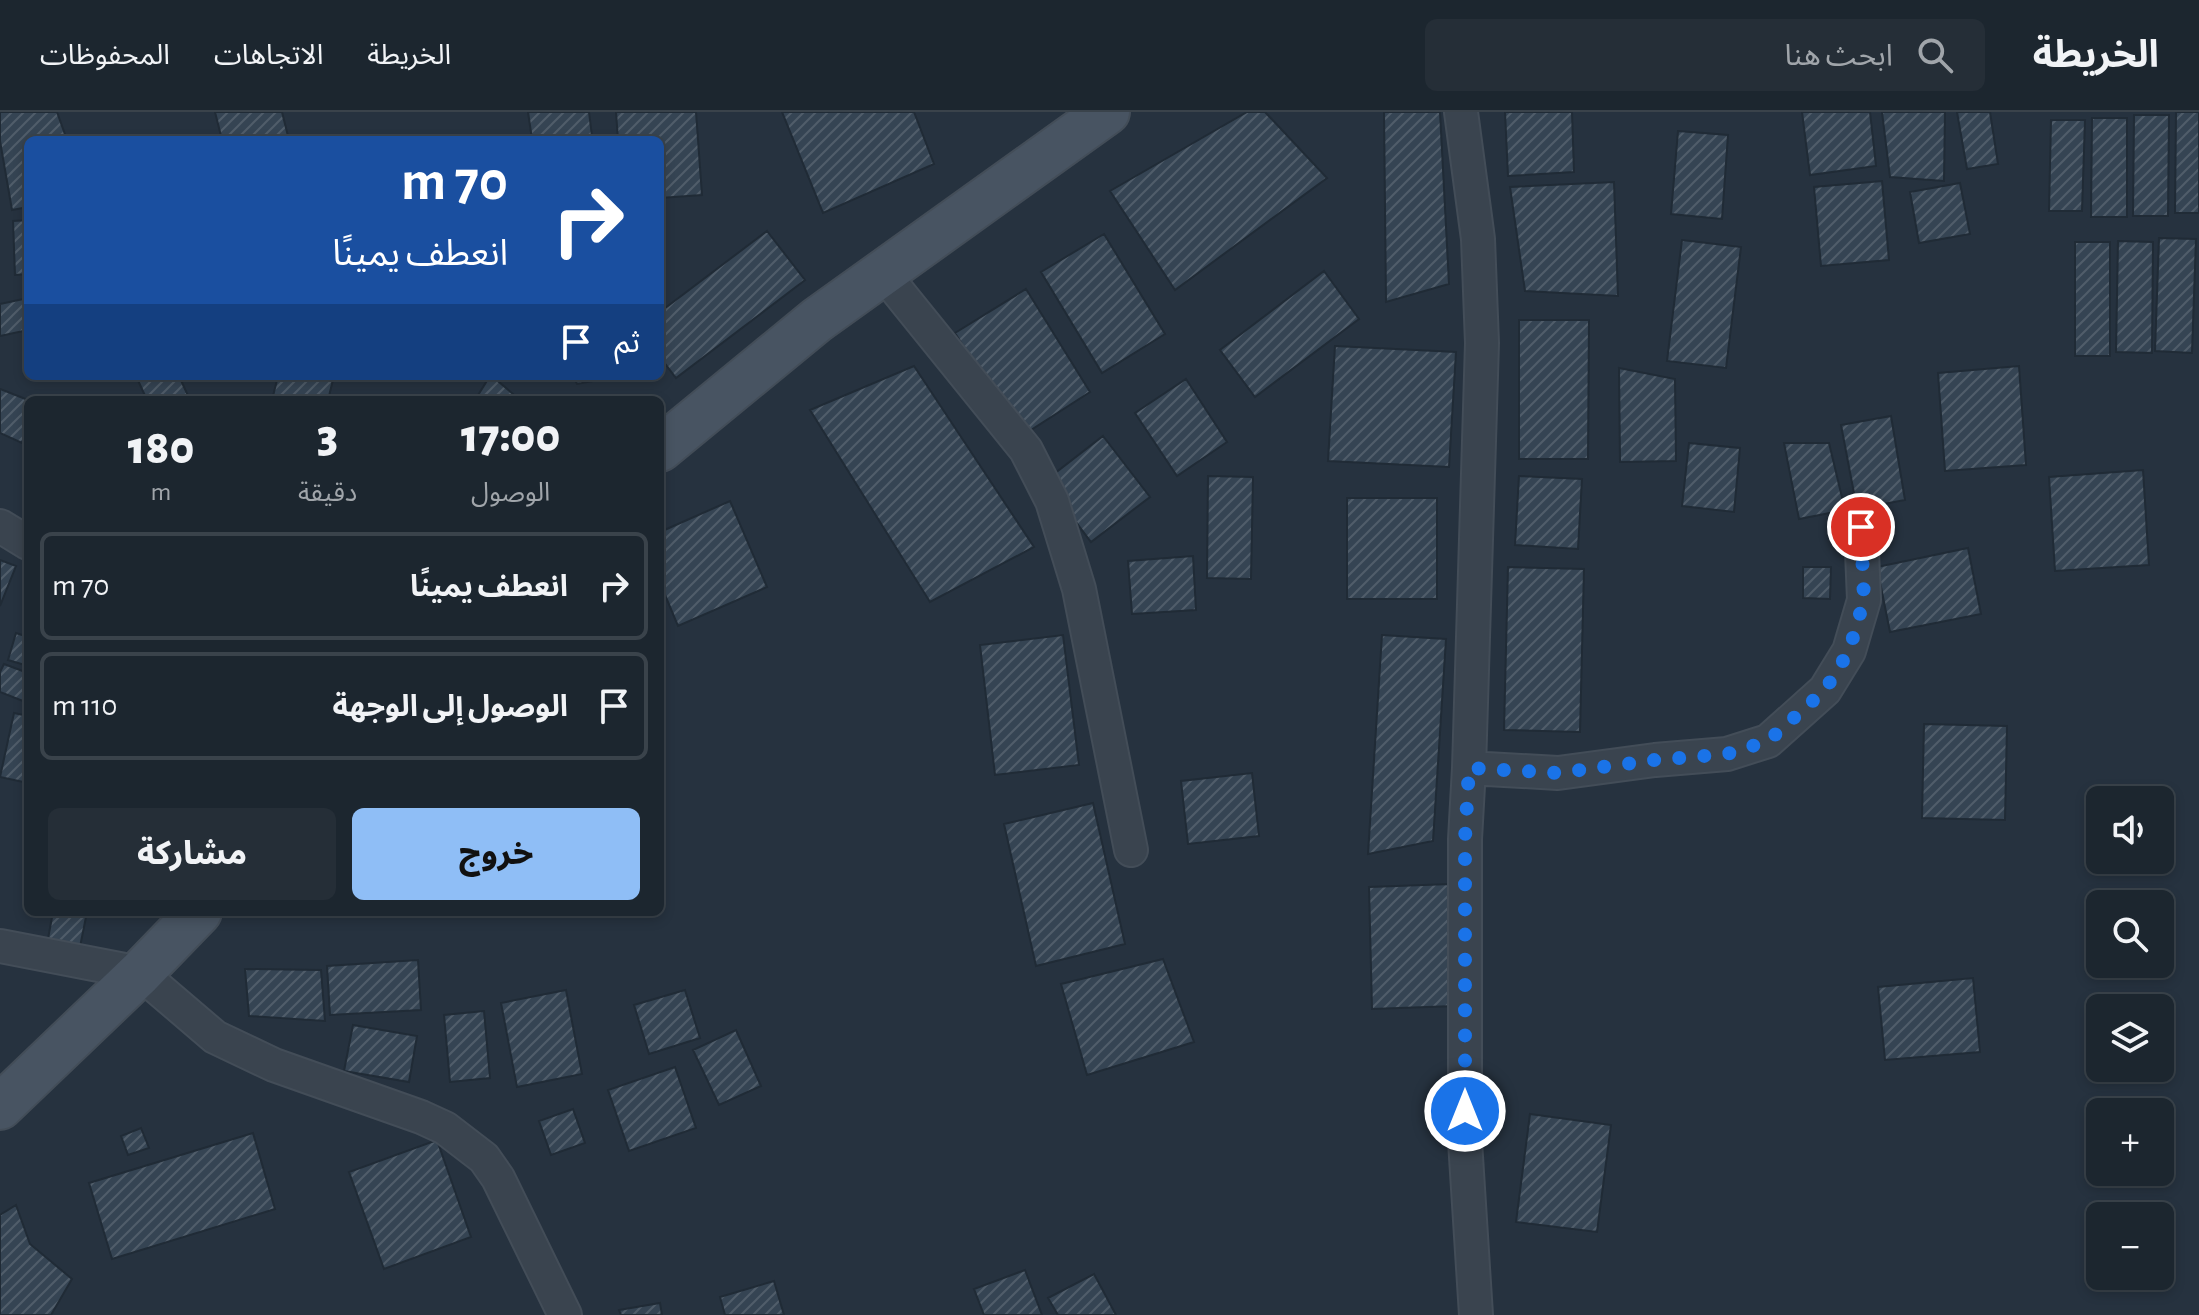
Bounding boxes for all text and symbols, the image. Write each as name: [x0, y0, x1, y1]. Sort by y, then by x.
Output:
search box: [1425, 19, 1985, 91]
icon: search: [1913, 33, 1957, 77]
text: الخريطة: [2033, 37, 2159, 75]
text: ابحث هنا: [1784, 41, 1893, 71]
text: المحفوظات: [40, 42, 170, 70]
text: الاتجاهات: [214, 42, 323, 70]
text: الخريطة: [367, 42, 451, 70]
text: 70 m: [401, 154, 508, 210]
icon: right: [536, 168, 640, 272]
text: انعطف يمينًا: [332, 236, 508, 272]
icon: arrive: [554, 320, 598, 364]
text: ثم: [614, 328, 640, 358]
text: 3: [317, 413, 338, 461]
text: 17:00: [461, 413, 560, 461]
text: 180: [128, 425, 194, 473]
text: m: [151, 479, 171, 505]
text: دقيقة: [298, 480, 357, 506]
text: الوصول: [471, 480, 550, 506]
pin: [1827, 493, 1895, 561]
icon: arrive: [1839, 505, 1883, 549]
icon: right: [592, 564, 636, 608]
text: 70 m: [52, 571, 109, 601]
text: انعطف يمينًا: [410, 572, 568, 602]
icon: arrive: [592, 684, 636, 728]
text: 110 m: [52, 691, 117, 721]
text: الوصول إلى الوجهة: [332, 692, 568, 722]
map controls: [2086, 786, 2174, 1290]
button: sound: [2086, 786, 2174, 874]
button: مشاركة: [48, 808, 336, 900]
button: خروج: [352, 808, 640, 900]
button: search: [2086, 890, 2174, 978]
button: layers: [2086, 994, 2174, 1082]
position arrow: [1423, 1069, 1507, 1153]
button: +: [2086, 1098, 2174, 1186]
button: −: [2086, 1202, 2174, 1290]

